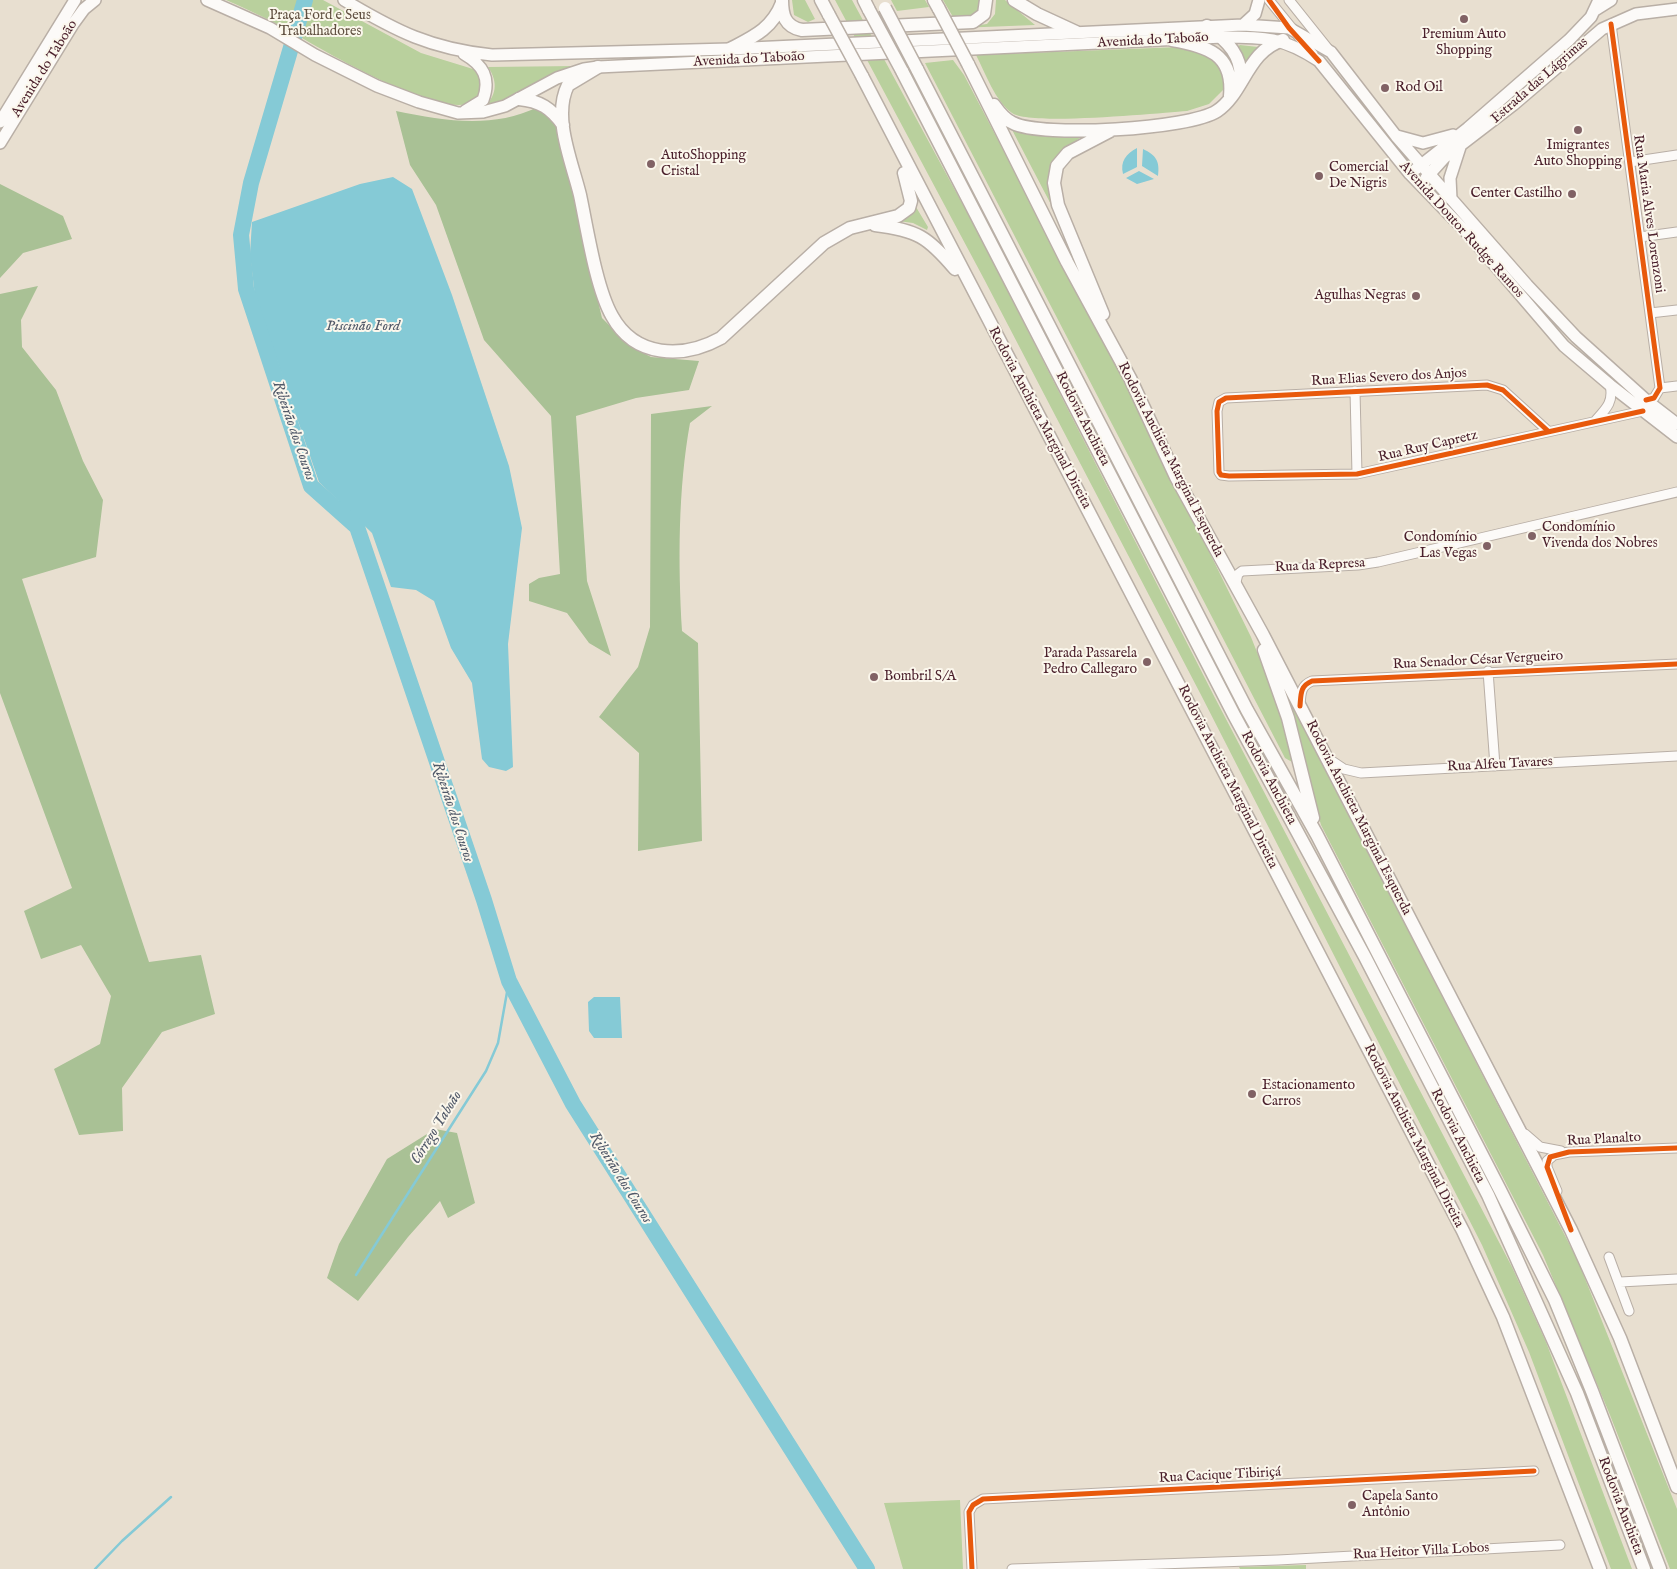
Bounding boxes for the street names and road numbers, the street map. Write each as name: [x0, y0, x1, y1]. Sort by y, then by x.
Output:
street label: Avenida do Taboão: [8, 17, 82, 121]
street label: Avenida do Taboão: [1097, 30, 1209, 52]
street label: Estrada das Lágrimas: [1488, 34, 1592, 128]
street label: Avenida do Taboão: [693, 49, 805, 71]
street label: Rua Maria Alves Lorenzoni: [1629, 134, 1667, 294]
street label: Avenida Doutor Rudge Ramos: [1395, 158, 1527, 302]
street label: Rodovia Anchieta Marginal Direita: [984, 324, 1094, 512]
street label: Rodovia Anchieta Marginal Esquerda: [1113, 360, 1227, 560]
street label: Rua Elias Severo dos Anjos: [1311, 366, 1467, 390]
street label: Rodovia Anchieta: [1051, 369, 1113, 469]
street label: Rua Ruy Capretz: [1377, 427, 1479, 467]
street label: Rua da Represa: [1274, 555, 1366, 577]
street label: Rua Senador César Vergueiro: [1392, 648, 1564, 674]
street label: Rodovia Anchieta Marginal Direita: [1173, 682, 1281, 872]
street label: Rodovia Anchieta Marginal Esquerda: [1301, 718, 1415, 918]
street label: Rodovia Anchieta: [1236, 728, 1300, 828]
street label: Rua Alfeu Tavares: [1447, 754, 1553, 776]
street label: Rodovia Anchieta Marginal Direita: [1359, 1041, 1467, 1231]
street label: Rodovia Anchieta: [1426, 1086, 1488, 1186]
street label: Rua Planalto: [1566, 1130, 1642, 1150]
street label: Rodovia Anchieta: [1594, 1455, 1646, 1557]
street label: Rua Cacique Tibiriçá: [1158, 1464, 1282, 1488]
street label: Rua Heitor Villa Lobos: [1352, 1540, 1490, 1564]

